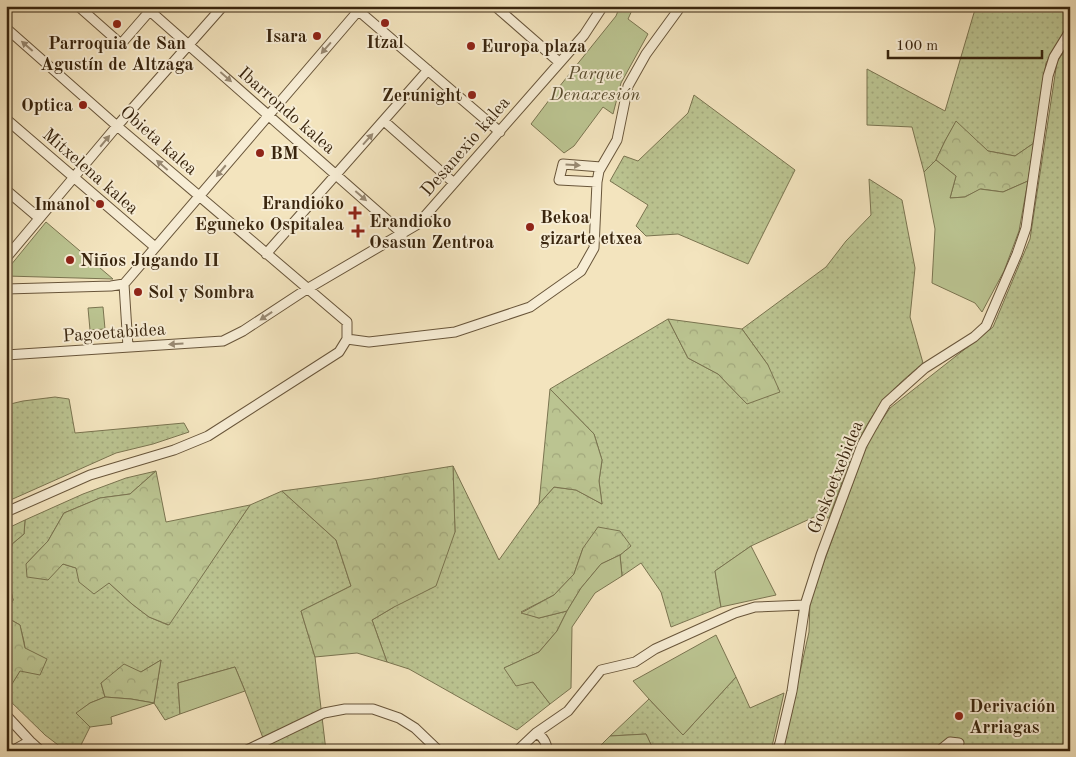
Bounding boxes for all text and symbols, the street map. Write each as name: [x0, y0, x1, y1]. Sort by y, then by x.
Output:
marker: Itzal: [379, 17, 391, 29]
marker: Parroquia de San Agustín de Altzaga: [111, 18, 123, 30]
place label: Isara: [265, 28, 307, 46]
scale bar: [888, 28, 1042, 60]
marker: Isara: [311, 30, 323, 42]
place label: Itzal: [366, 34, 404, 52]
place label: Parroquia de San Agustín de Altzaga: [40, 35, 194, 74]
place label: Europa plaza: [481, 38, 586, 56]
text: 100 m: [896, 39, 938, 54]
one-way arrow: [21, 40, 33, 52]
marker: Europa plaza: [465, 40, 477, 52]
one-way arrow: [320, 41, 332, 53]
street label: Ibarrondo kalea: [234, 64, 338, 158]
park label: Parque Denaxesión: [549, 65, 640, 104]
one-way arrow: [219, 72, 232, 83]
place label: Zerunight: [382, 87, 462, 105]
marker: Zerunight: [466, 89, 478, 101]
street label: Desanexio kalea: [418, 93, 514, 200]
place label: Optica: [21, 97, 73, 115]
marker: Optica: [77, 99, 89, 111]
street label: Obieta kalea: [116, 103, 200, 179]
street label: Mitxelena kalea: [39, 125, 142, 218]
one-way arrow: [362, 133, 374, 145]
one-way arrow: [100, 134, 111, 147]
place label: BM: [270, 145, 299, 163]
marker: BM: [254, 147, 266, 159]
one-way arrow: [157, 159, 169, 171]
one-way arrow: [565, 161, 581, 169]
one-way arrow: [215, 164, 226, 177]
one-way arrow: [354, 191, 367, 202]
place label: Erandioko Eguneko Ospitalea: [194, 195, 344, 234]
place label: Imanol: [34, 196, 90, 214]
marker: Imanol: [94, 198, 106, 210]
marker: Erandioko Eguneko Ospitalea: [348, 206, 362, 220]
place label: Bekoa gizarte etxea: [540, 209, 642, 248]
place label: Erandioko Osasun Zentroa: [369, 213, 494, 252]
marker: Bekoa gizarte etxea: [524, 221, 536, 233]
marker: Erandioko Osasun Zentroa: [351, 224, 365, 238]
place label: Niños Jugando II: [80, 252, 219, 270]
marker: Niños Jugando II: [64, 254, 76, 266]
place label: Sol y Sombra: [148, 284, 254, 302]
marker: Sol y Sombra: [132, 286, 144, 298]
one-way arrow: [259, 311, 273, 320]
street label: Pagoetabidea: [62, 320, 166, 346]
one-way arrow: [167, 340, 183, 348]
street label: Goskoetxebidea: [805, 418, 867, 537]
place label: Derivación Arriagas: [969, 698, 1056, 737]
marker: Derivación Arriagas: [953, 710, 965, 722]

